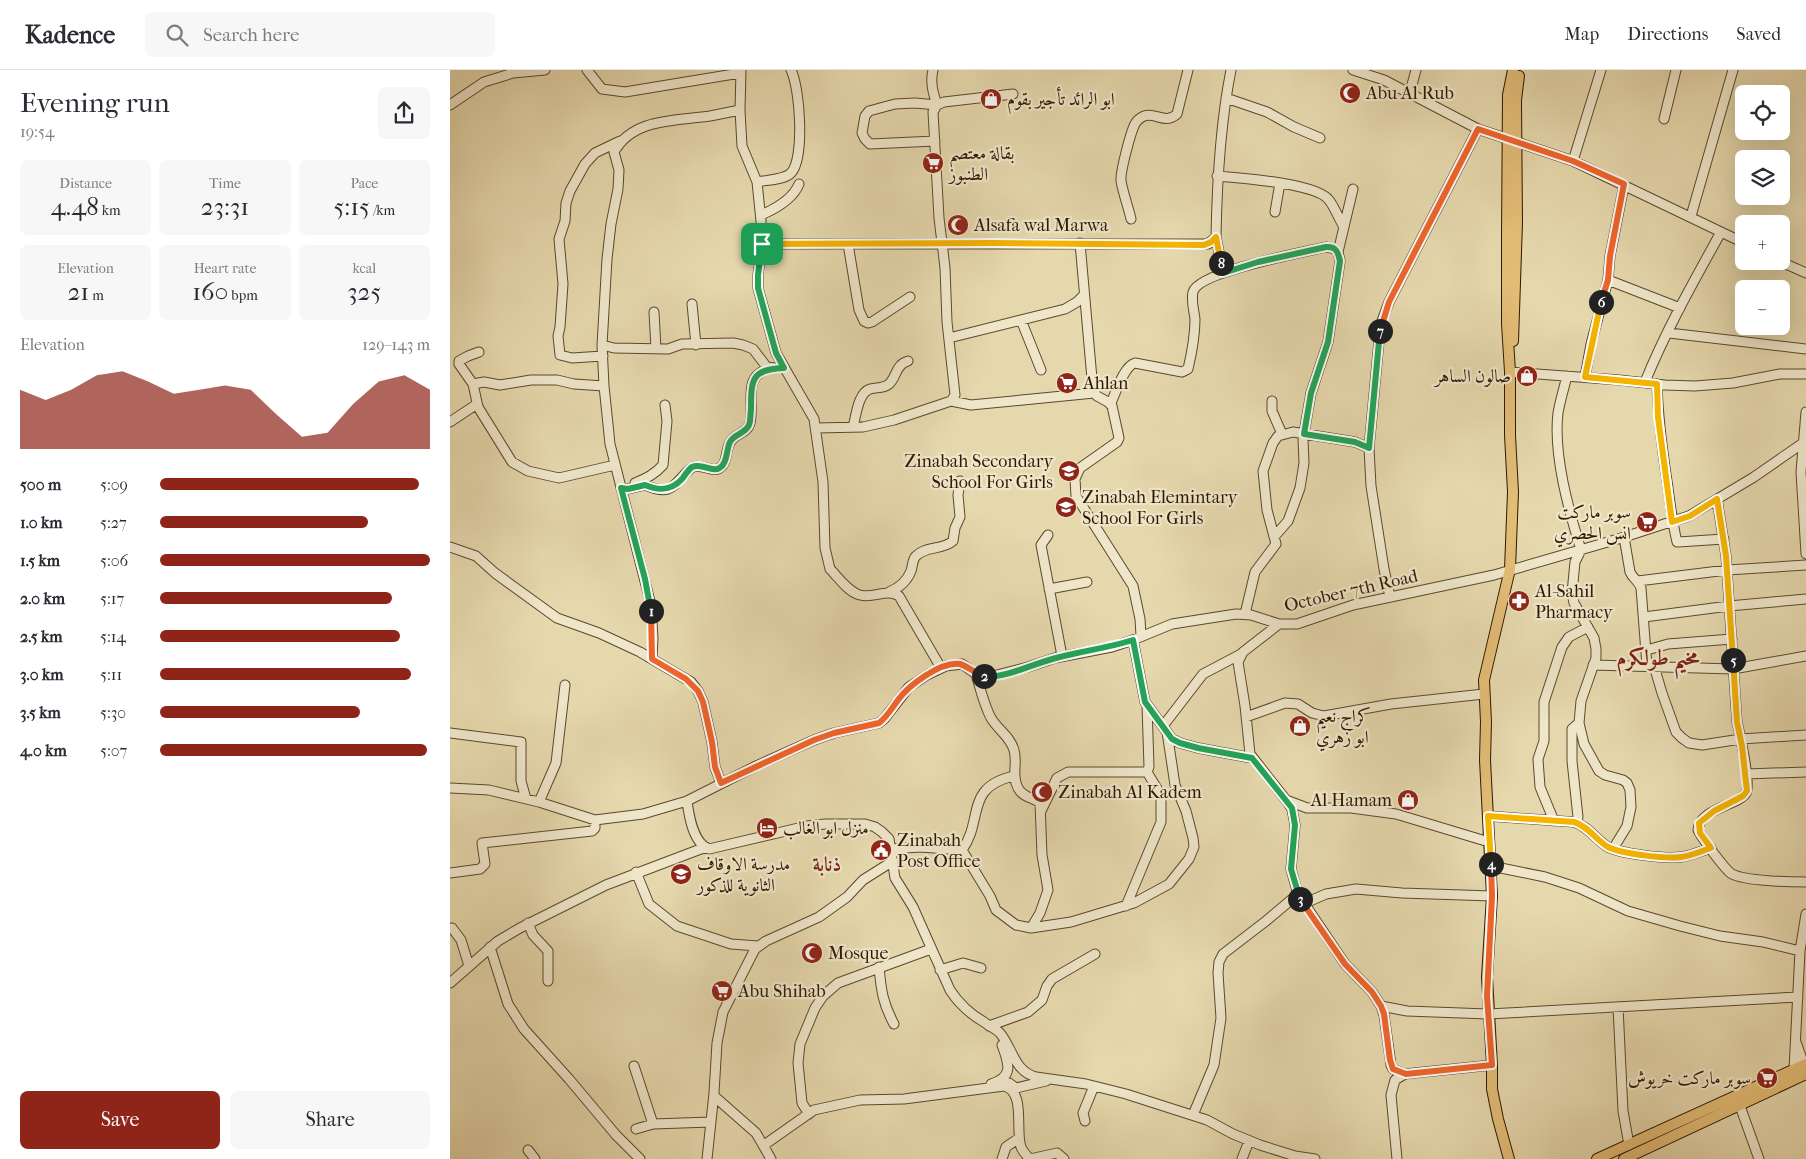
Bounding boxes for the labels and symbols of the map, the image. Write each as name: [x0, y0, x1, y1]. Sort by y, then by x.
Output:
mosque icon: Abu Al Rub: [1338, 81, 1362, 105]
place label: Abu Al Rub: [1365, 83, 1454, 104]
place label: ابو الرائد تأجير بقوم: [1007, 86, 1115, 115]
shop icon: ابو الرائد تأجير بقوم: [979, 87, 1003, 111]
place label: بقالة معتصم الطنبوز: [947, 143, 1014, 185]
supermarket icon: بقالة معتصم الطنبوز: [921, 151, 945, 175]
mosque icon: Alsafa wal Marwa: [946, 213, 970, 237]
place label: Alsafa wal Marwa: [973, 215, 1109, 236]
pin: [741, 223, 783, 265]
pin: 8: [1208, 250, 1234, 276]
pin: 6: [1588, 290, 1614, 314]
pin: 7: [1368, 318, 1392, 344]
shop icon: صالون الساهر: [1515, 364, 1539, 388]
place label: صالون الساهر: [1433, 366, 1511, 388]
supermarket icon: Ahlan: [1055, 371, 1079, 395]
place label: Ahlan: [1082, 373, 1129, 394]
place label: Zinabah Secondary School For Girls: [904, 451, 1054, 493]
school or university icon: Zinabah Secondary School For Girls: [1057, 459, 1081, 483]
place label: Zinabah Elemintary School For Girls: [1082, 487, 1239, 529]
school or university icon: Zinabah Elemintary School For Girls: [1054, 495, 1078, 519]
place label: سوبر ماركت انس الحصري: [1554, 502, 1631, 548]
supermarket icon: سوبر ماركت انس الحصري: [1635, 510, 1659, 534]
street label: October 7th Road: [1282, 565, 1420, 617]
place label: Al-Sahil Pharmacy: [1534, 581, 1614, 623]
pharmacy icon: Al-Sahil Pharmacy: [1507, 589, 1531, 613]
pin: 1: [638, 598, 664, 624]
district label: مخيم طولكرم: [1617, 645, 1700, 680]
pin: 5: [1720, 648, 1746, 672]
pin: 2: [972, 664, 996, 688]
place label: كراج نعيم ابو زهري: [1316, 706, 1371, 752]
shop icon: كراج نعيم ابو زهري: [1288, 714, 1312, 738]
mosque icon: Zinabah Al Kadem: [1030, 780, 1054, 804]
place label: Zinabah Al Kadem: [1058, 782, 1202, 803]
shop icon: Al Hamam: [1396, 788, 1420, 812]
place label: Al Hamam: [1310, 790, 1392, 811]
hotel icon: منزل ابو الغالب: [755, 816, 779, 840]
place label: منزل ابو الغالب: [783, 818, 869, 840]
place label: Zinabah Post Office: [897, 830, 980, 872]
public building icon: Zinabah Post Office: [869, 838, 893, 862]
pin: 4: [1478, 852, 1504, 876]
district label: ذنابة: [813, 853, 841, 876]
place label: مدرسة الاوقاف الثانوية للذكور: [695, 854, 790, 896]
school or university icon: مدرسة الاوقاف الثانوية للذكور: [669, 862, 693, 886]
pin: 3: [1288, 886, 1312, 912]
mosque icon: Mosque: [800, 941, 824, 965]
place label: Mosque: [828, 943, 888, 964]
supermarket icon: Abu Shihab: [710, 979, 734, 1003]
place label: Abu Shihab: [737, 981, 826, 1002]
supermarket icon: سوبر ماركت خريوش: [1755, 1066, 1779, 1090]
place label: سوبر ماركت خريوش: [1628, 1068, 1751, 1089]

